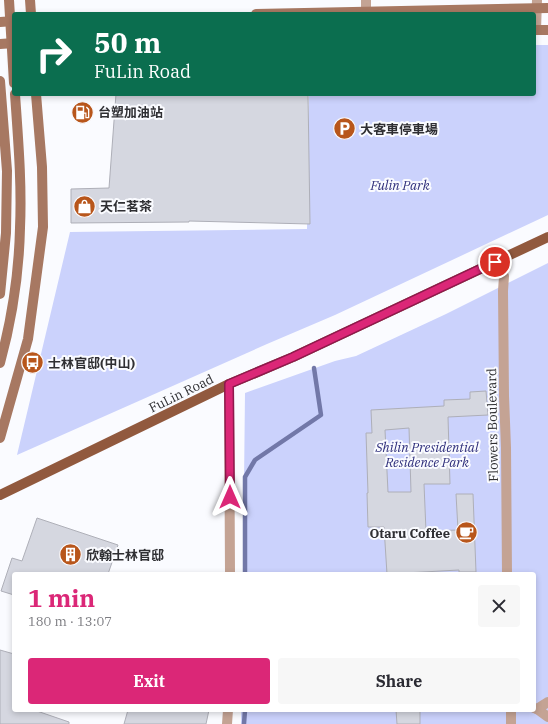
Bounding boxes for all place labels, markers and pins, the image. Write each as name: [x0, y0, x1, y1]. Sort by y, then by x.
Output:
fuel station icon: 台塑加油站: [69, 99, 95, 125]
place label: 台塑加油站: [98, 104, 163, 121]
parking icon: 大客車停車場: [331, 116, 357, 142]
place label: 大客車停車場: [360, 121, 438, 138]
shop icon: 天仁茗茶: [72, 193, 98, 219]
place label: 天仁茗茶: [100, 198, 152, 215]
pin: [478, 245, 512, 279]
bus stop icon: 士林官邸(中山): [20, 350, 46, 376]
place label: 士林官邸(中山): [48, 355, 136, 372]
cafe icon: Otaru Coffee: [453, 520, 479, 546]
place label: Otaru Coffee: [369, 525, 450, 542]
building icon: 欣翰士林官邸: [57, 542, 83, 568]
place label: 欣翰士林官邸: [86, 547, 164, 564]

